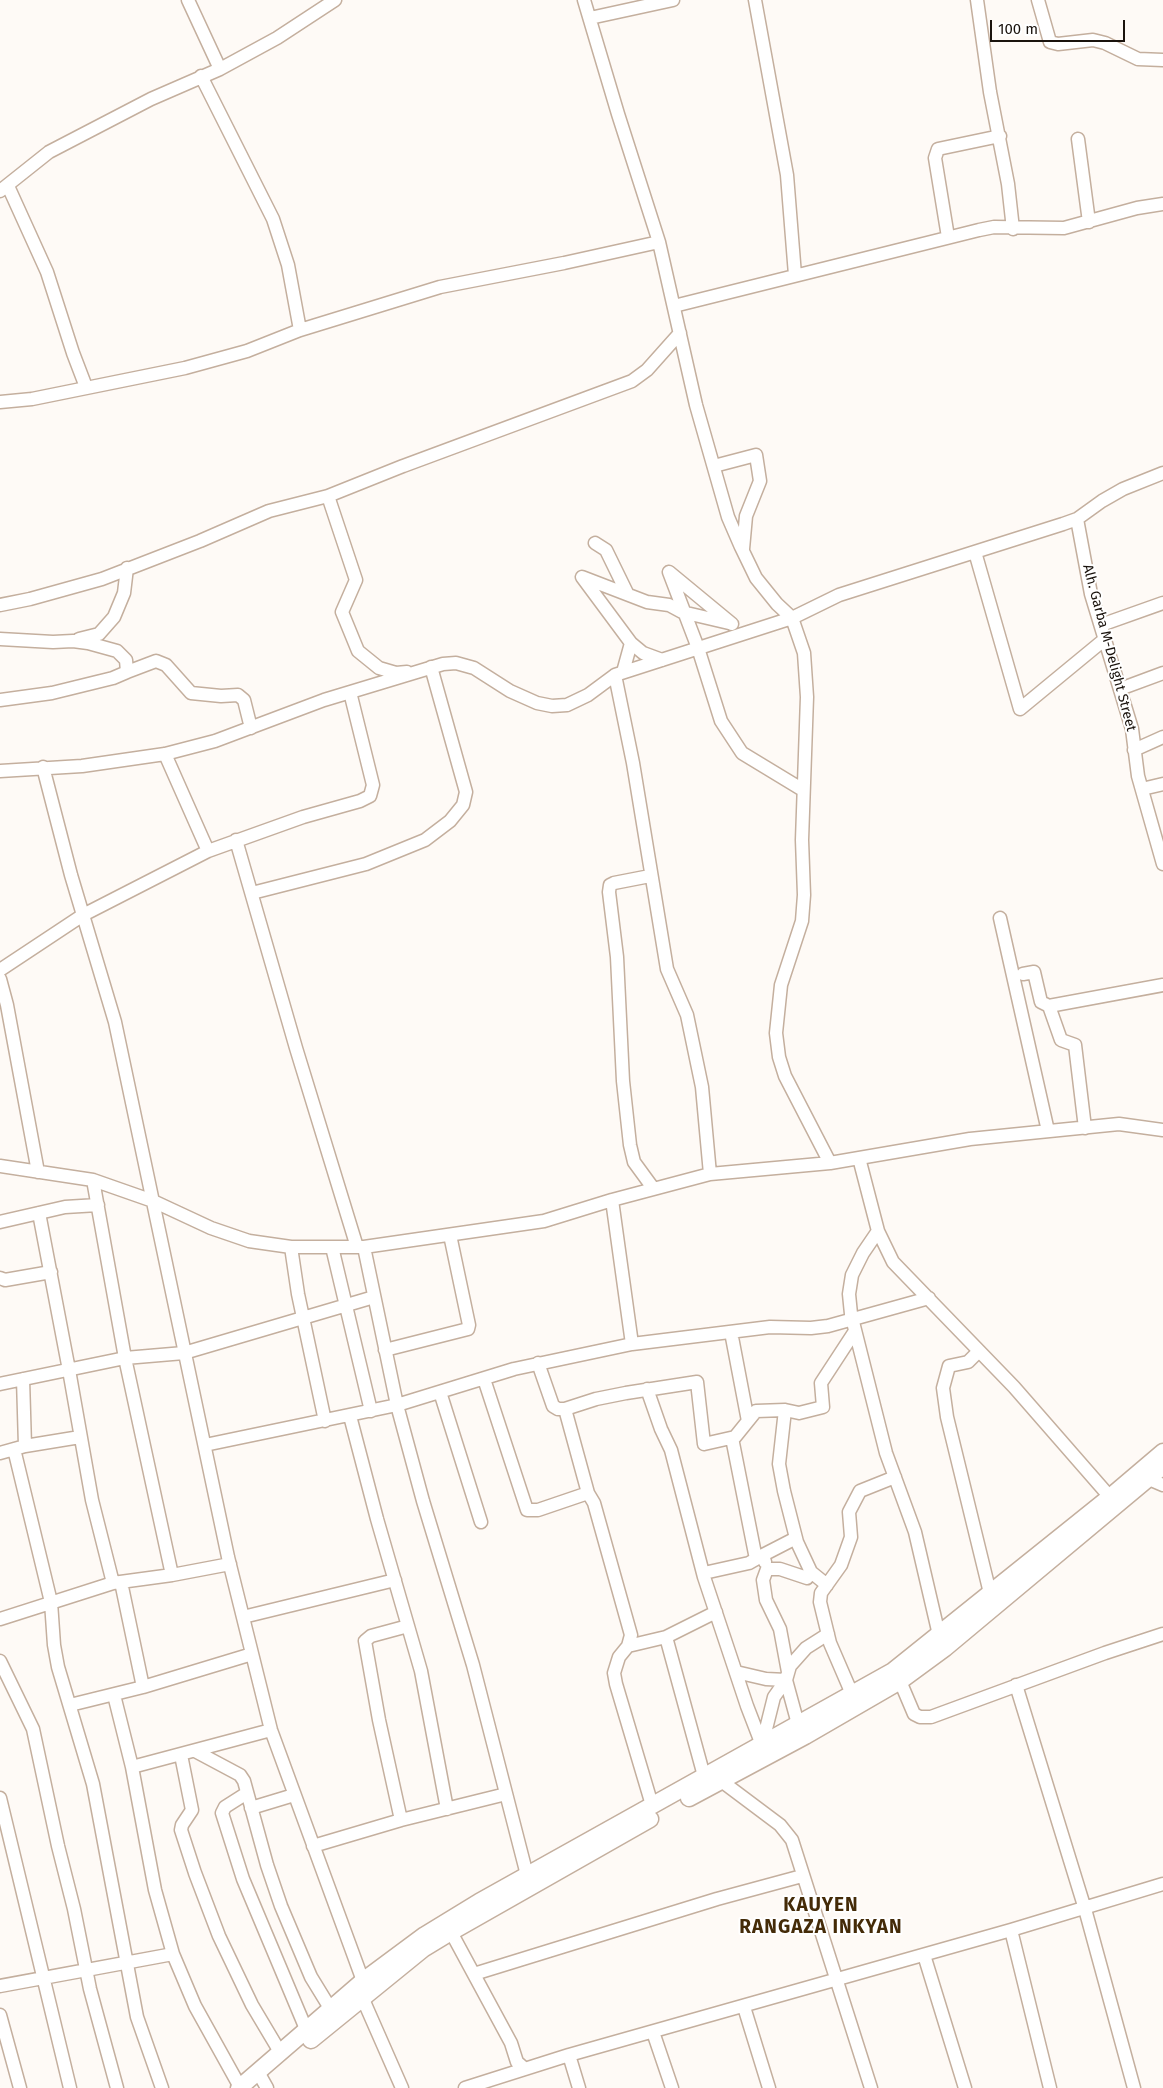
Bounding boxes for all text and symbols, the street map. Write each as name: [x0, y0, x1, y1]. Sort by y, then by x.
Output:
scale bar: [993, 10, 1128, 42]
text: 100 m: [998, 20, 1038, 38]
street label: Alh. Garba M-Delight Street: [1079, 563, 1139, 733]
district label: KAUYEN RANGAZA INKYAN: [738, 1895, 904, 1939]

